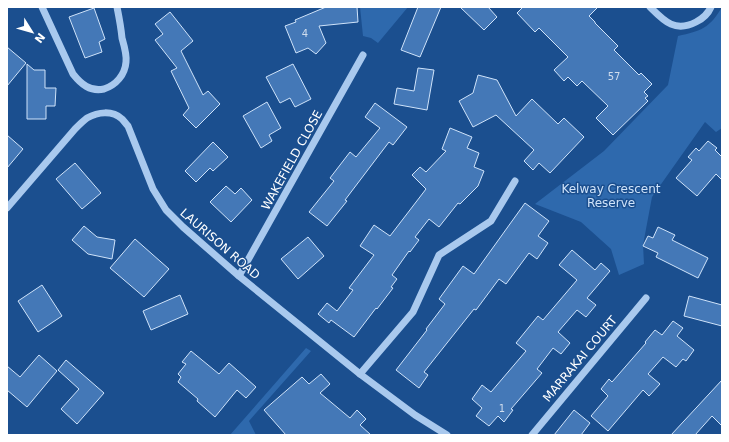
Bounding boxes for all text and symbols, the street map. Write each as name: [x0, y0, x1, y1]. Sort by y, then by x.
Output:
north arrow: [12, 12, 52, 52]
house number: 4: [302, 28, 308, 39]
text: N: [32, 30, 48, 45]
house number: 57: [608, 71, 620, 82]
street label: WAKEFIELD CLOSE: [259, 108, 325, 212]
park label: Kelway Crescent Reserve: [561, 182, 661, 210]
street label: LAURISON ROAD: [177, 206, 263, 282]
street label: MARRAKAI COURT: [540, 313, 620, 405]
house number: 1: [499, 403, 505, 414]

